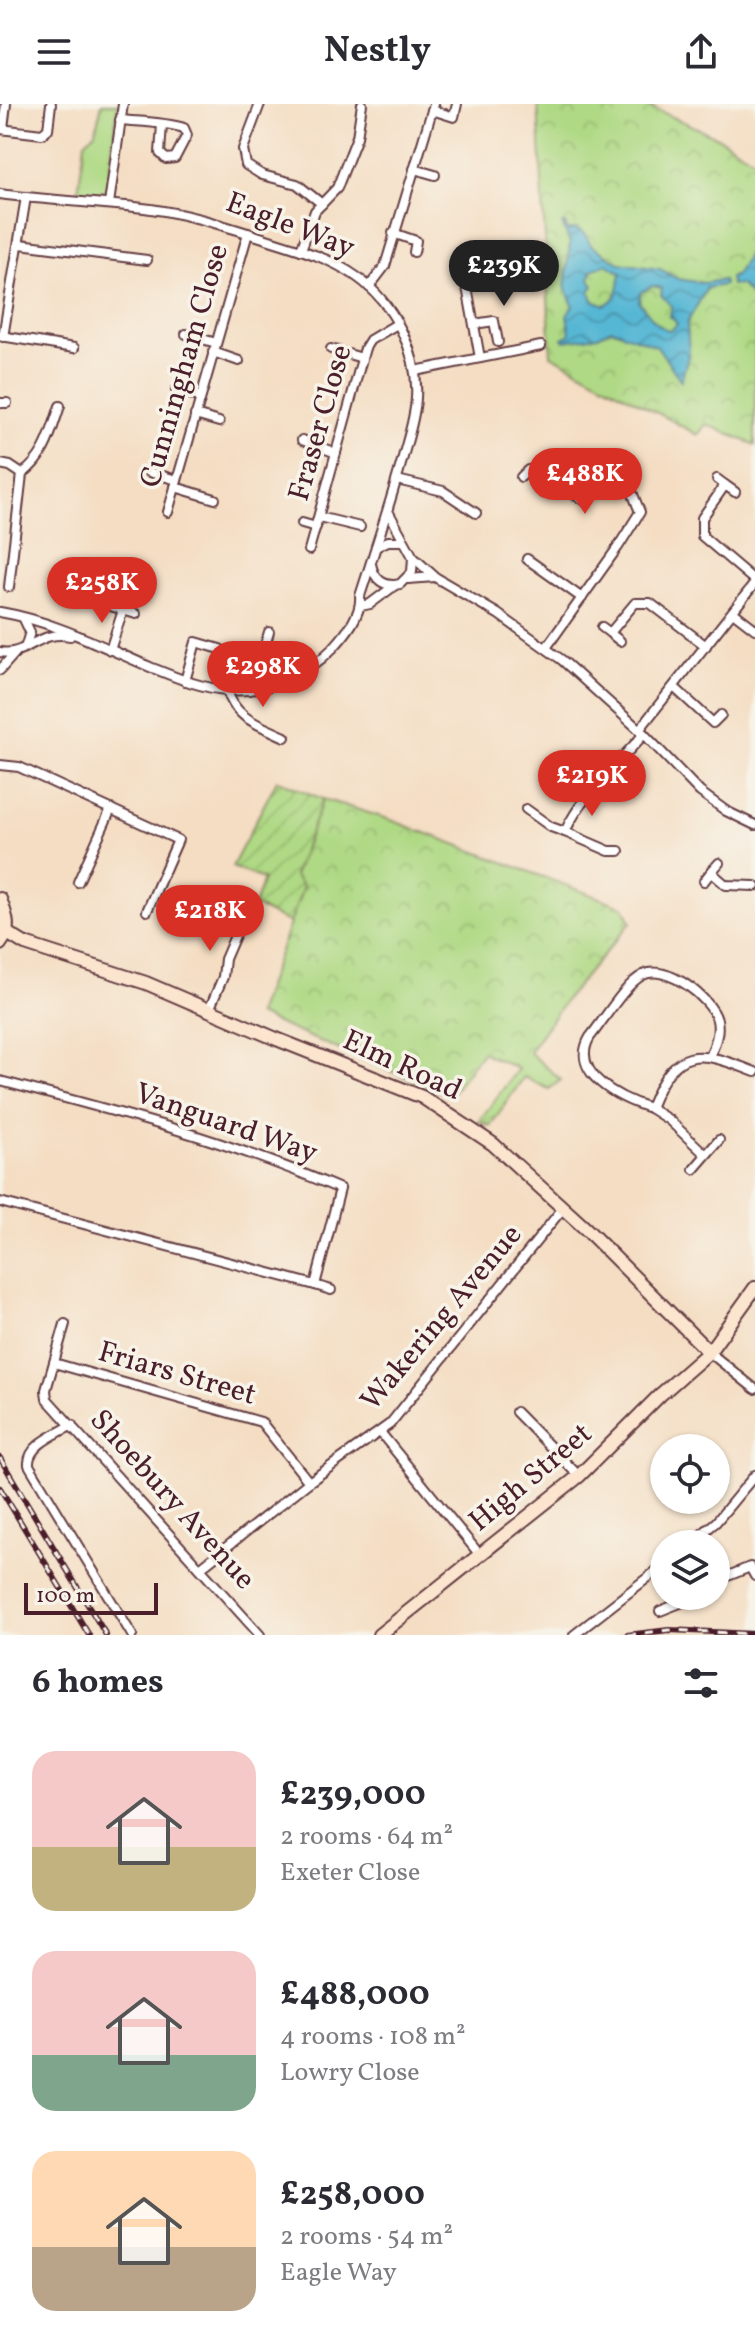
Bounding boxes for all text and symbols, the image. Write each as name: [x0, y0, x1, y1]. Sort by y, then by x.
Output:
text: Nestly: [324, 27, 431, 77]
icon: menu: [32, 30, 76, 74]
icon: share: [679, 30, 723, 74]
street label: Eagle Way: [220, 182, 360, 270]
street label: Cunningham Close: [130, 239, 240, 493]
pin: £239K: [448, 240, 560, 308]
text: £239K: [467, 248, 541, 284]
street label: Fraser Close: [279, 340, 363, 506]
pin: £488K: [529, 448, 641, 516]
text: £488K: [546, 456, 624, 492]
pin: £258K: [46, 557, 158, 625]
text: £258K: [65, 565, 139, 601]
pin: £298K: [207, 641, 319, 709]
text: £298K: [225, 649, 301, 685]
pin: £219K: [536, 750, 648, 818]
text: £219K: [556, 758, 628, 794]
pin: £218K: [154, 885, 266, 953]
text: £218K: [174, 893, 246, 929]
street label: Elm Road: [335, 1020, 469, 1112]
street label: Vanguard Way: [129, 1073, 323, 1175]
street label: Wakering Avenue: [351, 1216, 533, 1420]
street label: Friars Street: [93, 1331, 261, 1417]
street label: Shoebury Avenue: [79, 1400, 265, 1600]
street label: High Street: [460, 1414, 602, 1542]
map controls: [650, 1434, 730, 1610]
button: locate: [650, 1434, 730, 1514]
button: layers: [650, 1530, 730, 1610]
scale bar: [24, 1579, 158, 1615]
text: 100 m: [36, 1581, 95, 1612]
text: 6 homes: [32, 1660, 164, 1707]
icon: filters: [679, 1661, 723, 1705]
text: £239,000: [280, 1772, 426, 1819]
icon: home: [96, 1783, 192, 1879]
text: 2 rooms · 64 m²: [280, 1819, 453, 1855]
text: Exeter Close: [280, 1855, 420, 1891]
text: £488,000: [280, 1972, 430, 2019]
icon: home: [96, 1983, 192, 2079]
text: 4 rooms · 108 m²: [280, 2019, 466, 2055]
text: Lowry Close: [280, 2055, 420, 2091]
text: £258,000: [280, 2172, 425, 2219]
icon: home: [96, 2183, 192, 2279]
text: 2 rooms · 54 m²: [280, 2219, 453, 2255]
text: Eagle Way: [280, 2255, 397, 2291]

